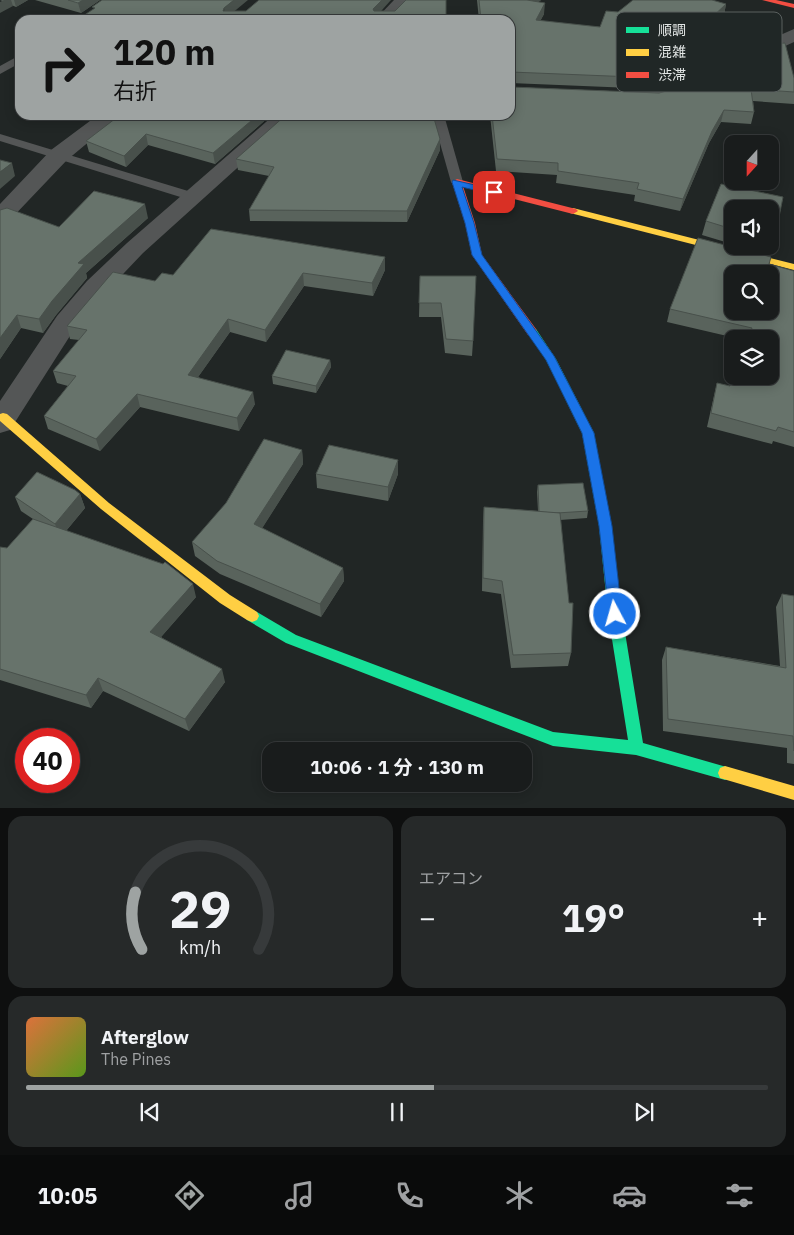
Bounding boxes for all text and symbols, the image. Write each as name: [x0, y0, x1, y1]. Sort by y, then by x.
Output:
legend: [616, 12, 782, 92]
text: 順調: [658, 21, 686, 39]
text: 120 m: [113, 29, 216, 75]
icon: right: [30, 35, 95, 100]
text: 混雑: [658, 43, 686, 61]
text: 渋滞: [658, 66, 686, 84]
text: 右折: [113, 76, 157, 105]
north arrow: [724, 135, 779, 190]
map controls: [724, 135, 779, 385]
pin: [473, 171, 515, 213]
icon: arrive: [480, 178, 508, 206]
button: sound: [724, 200, 779, 255]
button: search: [724, 265, 779, 320]
button: layers: [724, 330, 779, 385]
position arrow: [588, 587, 640, 639]
speed limit sign: 40: [15, 728, 80, 793]
text: 10:06 · 1 分 · 130 m: [310, 755, 484, 779]
text: エアコン: [419, 868, 483, 888]
text: 29: [169, 875, 232, 942]
text: 19°: [562, 893, 625, 942]
text: −: [419, 899, 436, 936]
text: +: [751, 899, 768, 936]
text: km/h: [180, 936, 222, 959]
text: Afterglow: [101, 1025, 189, 1049]
text: The Pines: [101, 1049, 171, 1069]
icon: previous: [136, 1098, 164, 1126]
icon: pause: [383, 1098, 411, 1126]
icon: next: [630, 1098, 658, 1126]
icon: directions: [172, 1178, 207, 1213]
icon: music: [282, 1178, 317, 1213]
icon: phone: [392, 1178, 427, 1213]
icon: climate: [502, 1178, 537, 1213]
icon: car: [612, 1178, 647, 1213]
icon: filters: [722, 1178, 757, 1213]
text: 10:05: [37, 1181, 97, 1210]

